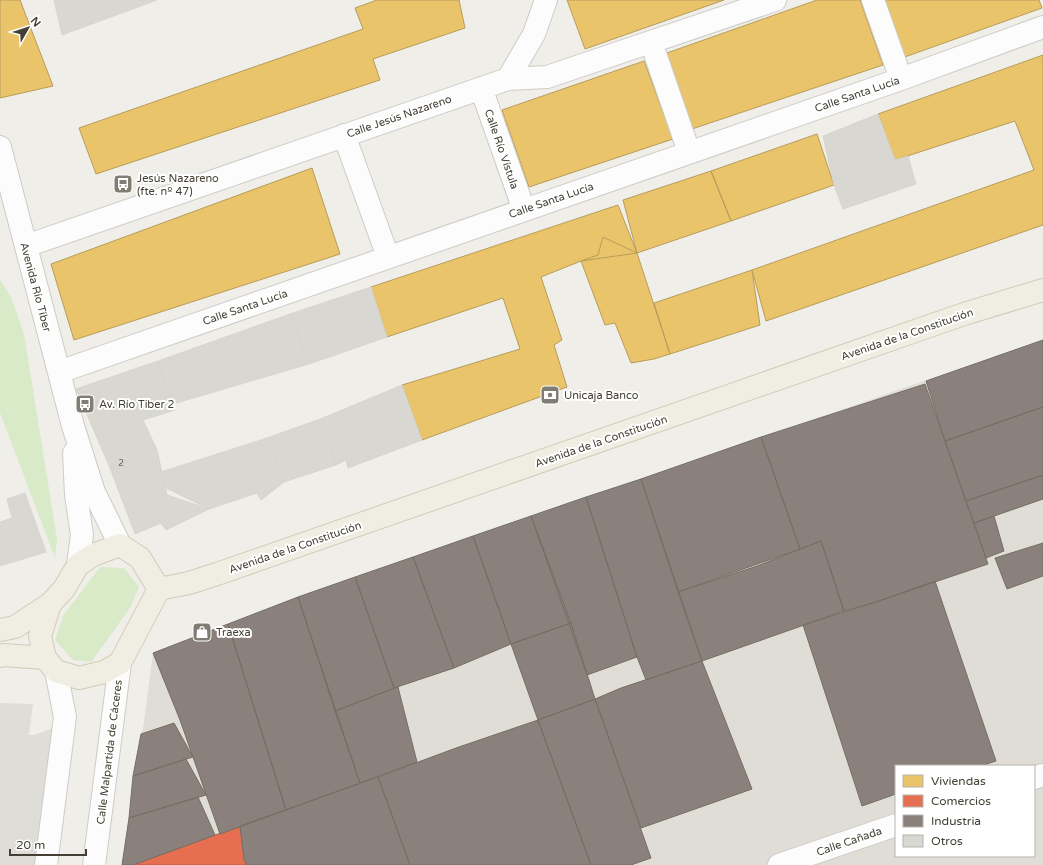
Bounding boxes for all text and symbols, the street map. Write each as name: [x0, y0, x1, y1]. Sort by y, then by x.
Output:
north arrow: [8, 8, 48, 48]
text: N: [28, 14, 43, 30]
street label: Calle Santa Lucía: [813, 74, 901, 115]
street label: Calle Jesús Nazareno: [345, 92, 454, 141]
street label: Calle Río Vístula: [482, 107, 521, 191]
place label: Jesús Nazareno (fte. nº 47): [137, 172, 219, 198]
bus stop icon: Jesús Nazareno (fte. nº 47): [112, 173, 134, 195]
street label: Calle Santa Lucía: [507, 180, 595, 221]
street label: Avenida Río Tíber: [17, 241, 54, 334]
street label: Calle Santa Lucía: [201, 287, 289, 328]
street label: Avenida de la Constitución: [839, 306, 975, 363]
bank icon: Unicaja Banco: [539, 384, 561, 406]
place label: Unicaja Banco: [564, 389, 639, 402]
bus stop icon: Av. Río Tiber 2: [74, 393, 96, 415]
place label: Av. Río Tiber 2: [99, 398, 175, 411]
street label: Avenida de la Constitución: [533, 413, 669, 470]
house number: 2: [118, 458, 124, 469]
street label: Avenida de la Constitución: [227, 519, 363, 576]
shop icon: Traexa: [191, 621, 213, 643]
place label: Traexa: [216, 626, 251, 639]
street label: Calle Malpartida de Cáceres: [94, 679, 125, 825]
legend: [895, 765, 1035, 857]
text: Viviendas: [931, 774, 986, 788]
text: Comercios: [931, 794, 991, 808]
text: Industria: [931, 814, 981, 828]
street label: Calle Cañada: [815, 824, 884, 859]
scale bar: [10, 831, 86, 857]
text: Otros: [931, 834, 963, 848]
text: 20 m: [16, 838, 45, 852]

